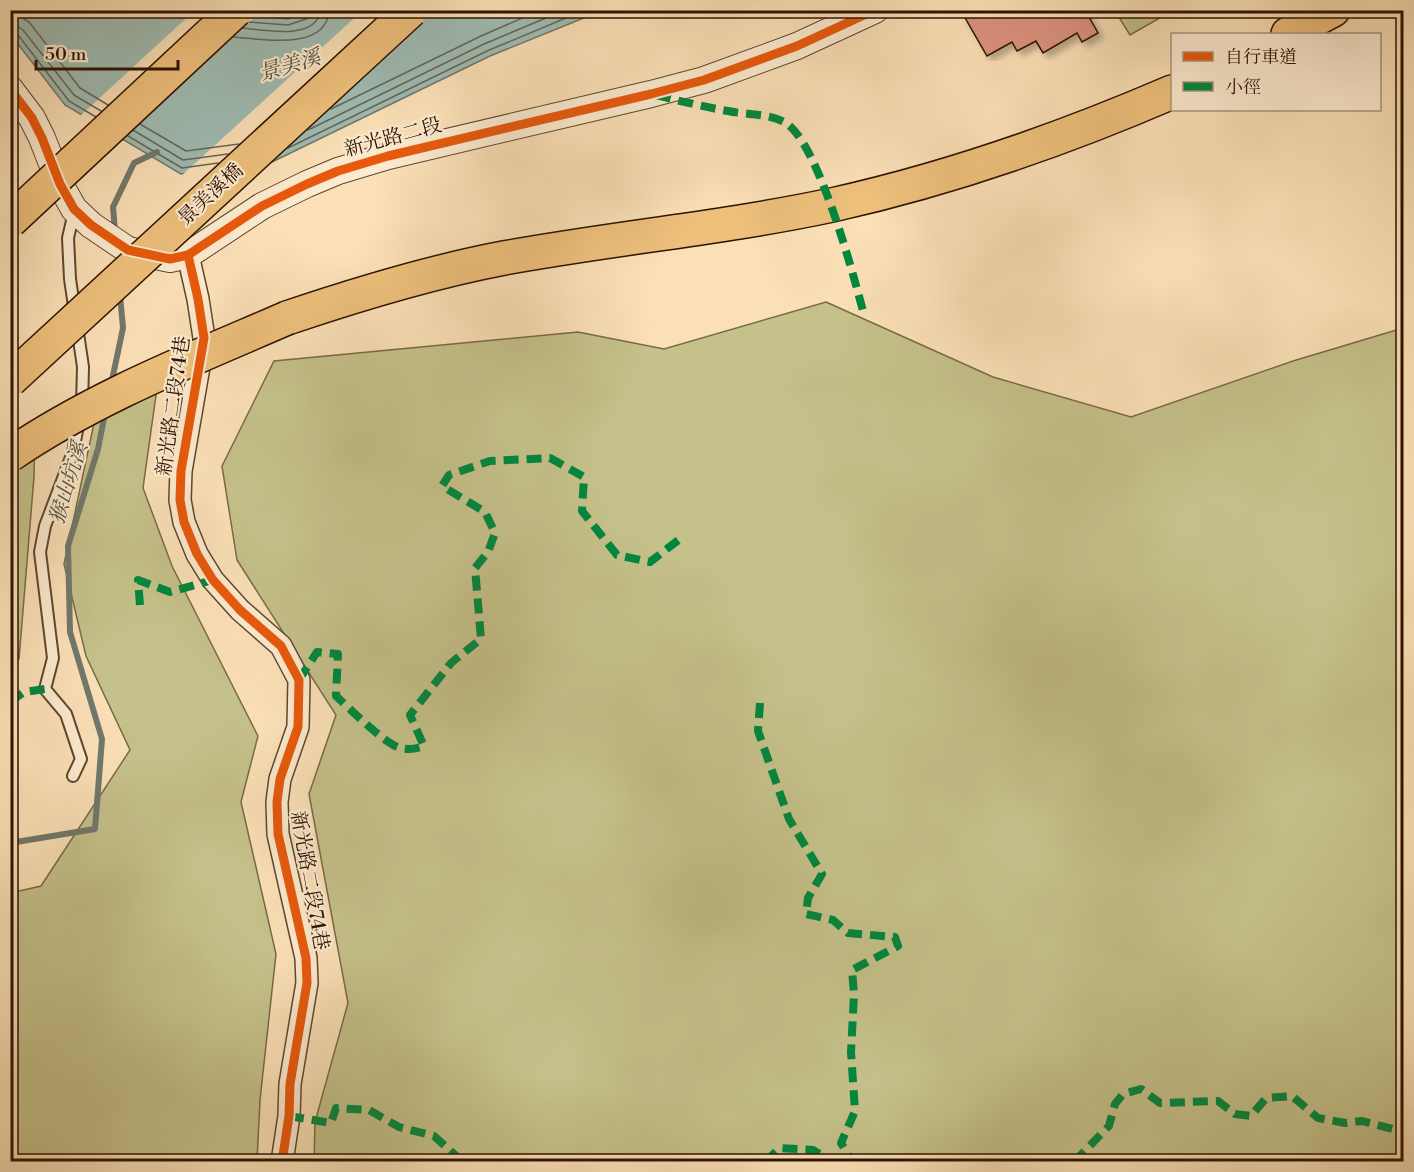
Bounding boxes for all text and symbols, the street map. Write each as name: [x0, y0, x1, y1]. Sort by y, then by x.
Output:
scale bar: [36, 33, 178, 71]
legend: [1171, 33, 1381, 111]
text: 50 m: [45, 43, 87, 66]
water label: 景美溪: [256, 44, 326, 87]
text: 自行車道: [1225, 46, 1297, 69]
text: 小徑: [1225, 76, 1261, 99]
street label: 新光路二段: [341, 113, 445, 163]
street label: 景美溪橋: [173, 159, 249, 231]
street label: 新光路二段74巷: [152, 335, 196, 477]
water label: 猴山坑溪: [44, 437, 94, 527]
street label: 新光路二段74巷: [284, 809, 334, 953]

